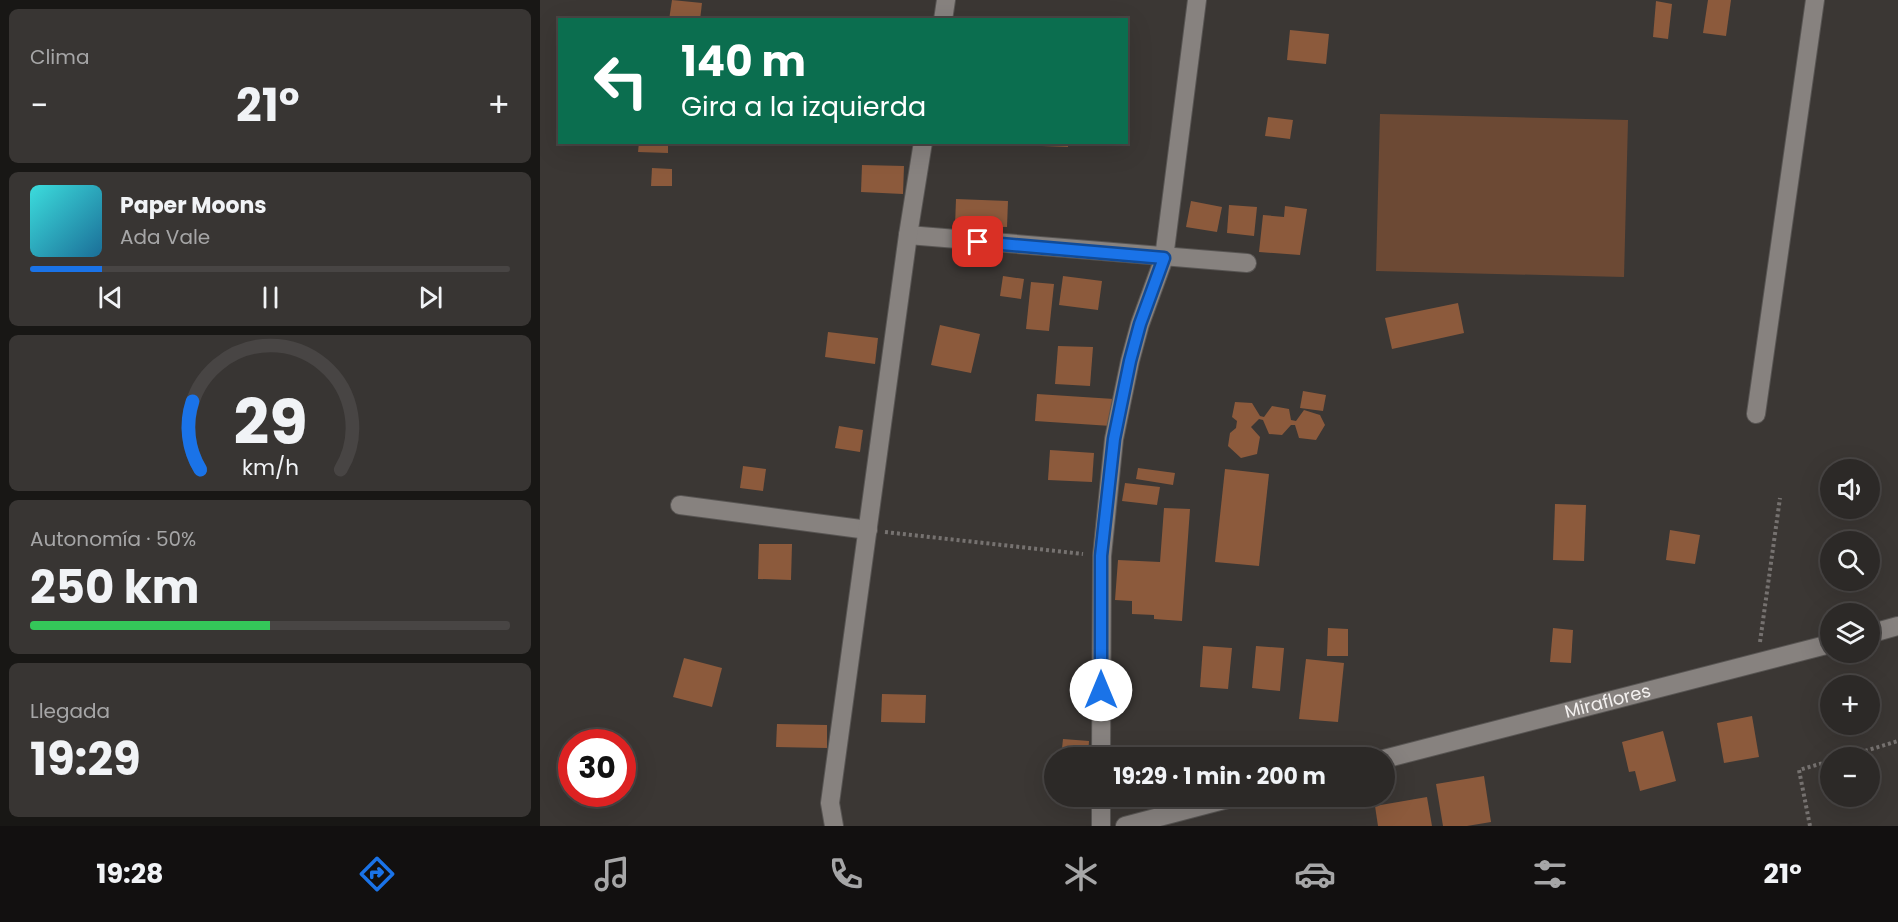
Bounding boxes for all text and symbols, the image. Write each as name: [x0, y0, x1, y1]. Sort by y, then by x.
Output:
text: 140 m: [681, 32, 806, 91]
icon: left: [582, 42, 660, 120]
text: Clima: [30, 43, 89, 71]
text: 21°: [236, 74, 300, 137]
text: −: [30, 82, 48, 129]
text: +: [487, 82, 510, 129]
text: Gira a la izquierda: [681, 88, 926, 125]
text: Paper Moons: [120, 190, 267, 221]
pin: [952, 216, 1003, 267]
text: Ada Vale: [120, 223, 210, 251]
icon: arrive: [961, 225, 994, 258]
icon: previous: [94, 281, 127, 314]
icon: pause: [254, 281, 287, 314]
icon: next: [414, 281, 447, 314]
text: 29: [233, 378, 307, 466]
text: km/h: [241, 452, 299, 483]
map controls: [1820, 459, 1880, 807]
button: sound: [1820, 459, 1880, 519]
text: Autonomía · 50%: [30, 525, 196, 553]
button: search: [1820, 531, 1880, 591]
text: 250 km: [30, 556, 199, 619]
button: layers: [1820, 603, 1880, 663]
position arrow: [1069, 658, 1133, 722]
button: +: [1820, 675, 1880, 735]
street label: Miraflores: [1562, 678, 1653, 724]
text: Llegada: [30, 697, 110, 725]
text: 19:29: [30, 728, 141, 791]
speed limit sign: 30: [558, 729, 636, 807]
button: −: [1820, 747, 1880, 807]
text: 19:29 · 1 min · 200 m: [1113, 761, 1326, 792]
icon: directions: [356, 853, 398, 895]
icon: music: [591, 853, 633, 895]
icon: phone: [825, 853, 867, 895]
icon: climate: [1060, 853, 1102, 895]
icon: car: [1294, 853, 1336, 895]
icon: filters: [1529, 853, 1571, 895]
text: 19:28: [96, 855, 164, 892]
text: 21°: [1764, 855, 1802, 892]

